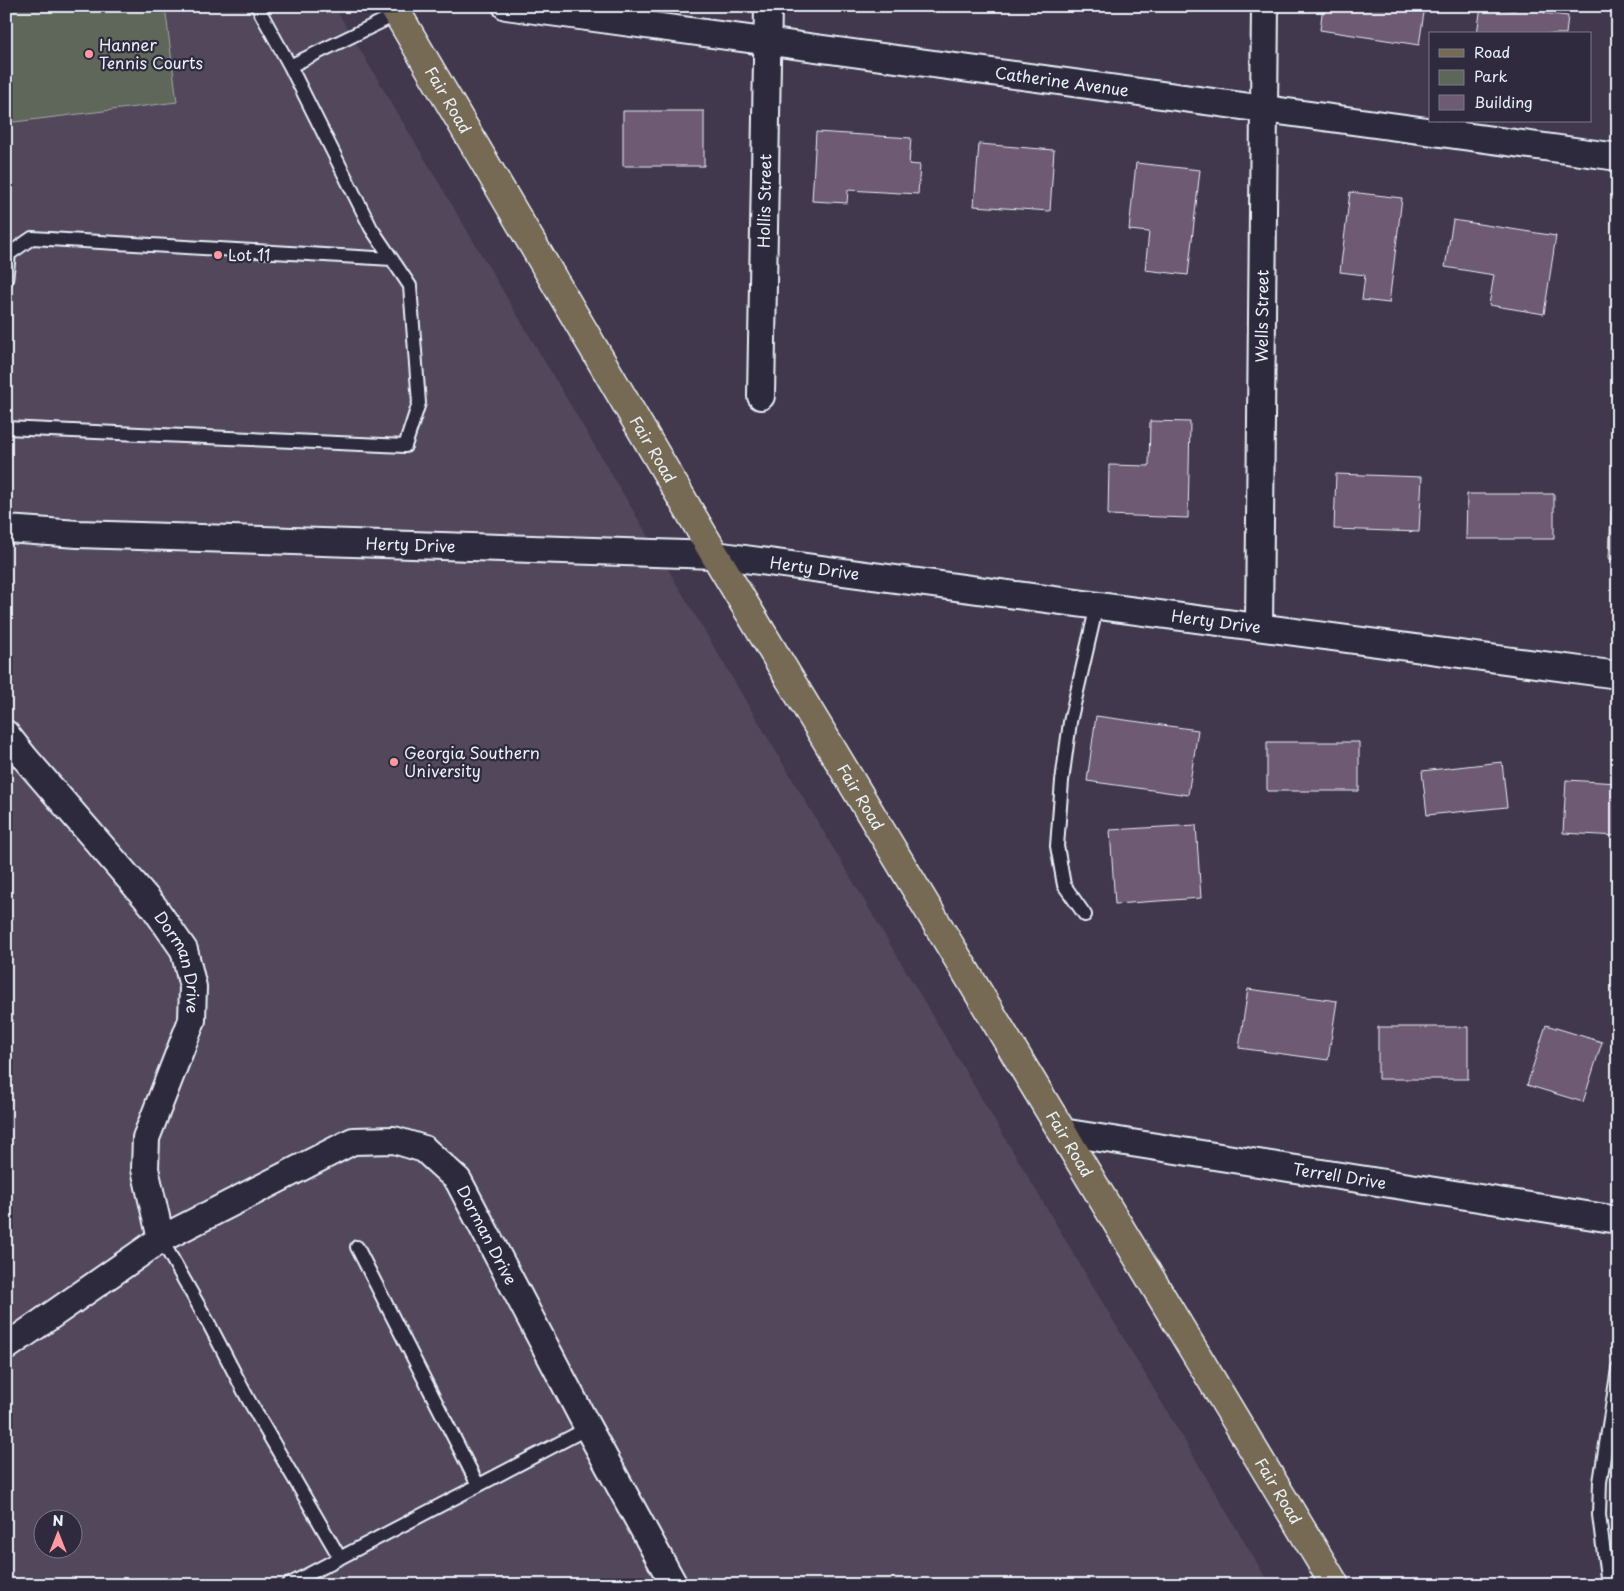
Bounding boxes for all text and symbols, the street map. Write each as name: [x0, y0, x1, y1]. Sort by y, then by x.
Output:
place label: Hanner Tennis Courts: [99, 32, 203, 74]
legend: [1429, 32, 1592, 122]
text: Road: [1474, 40, 1510, 63]
marker: Hanner Tennis Courts: [83, 48, 95, 60]
street label: Catherine Avenue: [994, 60, 1131, 102]
street label: Fair Road: [420, 61, 478, 138]
text: Park: [1474, 64, 1508, 87]
text: Building: [1474, 90, 1533, 113]
street label: Hollis Street: [751, 153, 776, 248]
place label: Lot 11: [228, 242, 271, 266]
marker: Lot 11: [212, 249, 224, 261]
street label: Wells Street: [1249, 269, 1273, 362]
street label: Fair Road: [625, 411, 683, 487]
street label: Herty Drive: [365, 530, 456, 557]
street label: Herty Drive: [769, 549, 861, 585]
street label: Herty Drive: [1170, 603, 1262, 638]
place label: Georgia Southern University: [404, 740, 540, 782]
marker: Georgia Southern University: [388, 756, 400, 768]
street label: Fair Road: [832, 759, 891, 834]
street label: Dorman Drive: [149, 906, 206, 1014]
street label: Fair Road: [1041, 1106, 1100, 1181]
street label: Terrell Drive: [1291, 1156, 1388, 1194]
street label: Dorman Drive: [452, 1181, 524, 1289]
street label: Fair Road: [1250, 1453, 1309, 1528]
north arrow: [32, 1508, 82, 1558]
text: N: [52, 1510, 64, 1531]

